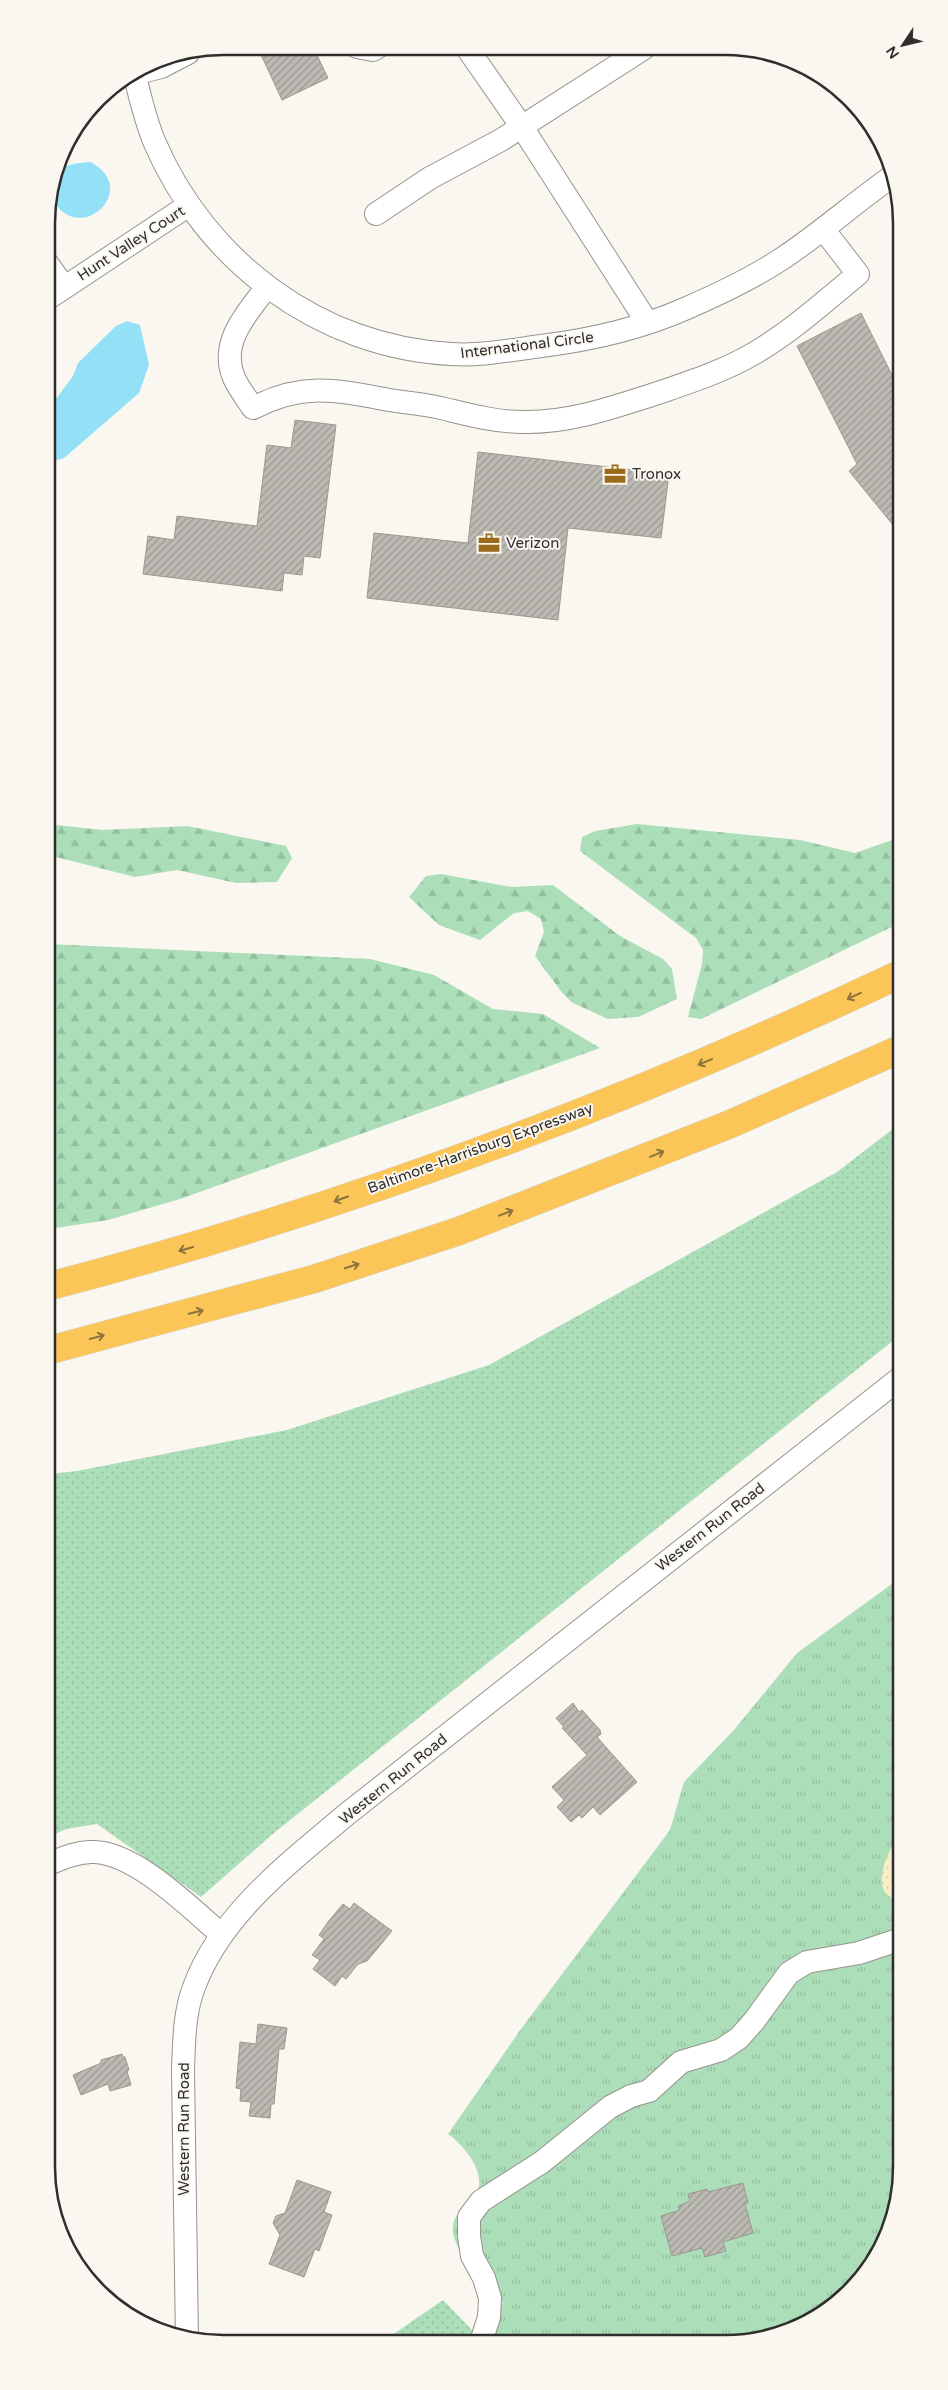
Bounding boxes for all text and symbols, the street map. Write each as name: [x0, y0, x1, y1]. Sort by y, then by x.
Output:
north arrow: [878, 20, 928, 70]
text: N: [883, 43, 903, 62]
street label: Hunt Valley Court: [74, 201, 188, 284]
street label: International Circle: [459, 328, 595, 362]
office icon: Tronox: [602, 461, 628, 487]
place label: Tronox: [632, 465, 681, 483]
office icon: Verizon: [476, 530, 502, 556]
place label: Verizon: [506, 534, 559, 552]
one-way arrow: [847, 992, 862, 1001]
one-way arrow: [698, 1057, 713, 1067]
street label: Baltimore-Harrisburg Expressway: [365, 1099, 595, 1197]
one-way arrow: [649, 1149, 664, 1158]
one-way arrow: [333, 1195, 349, 1205]
one-way arrow: [498, 1208, 513, 1217]
one-way arrow: [178, 1244, 194, 1254]
one-way arrow: [344, 1261, 360, 1271]
one-way arrow: [188, 1307, 204, 1316]
one-way arrow: [88, 1332, 104, 1342]
street label: Western Run Road: [652, 1479, 768, 1575]
street label: Western Run Road: [335, 1730, 451, 1828]
street label: Western Run Road: [175, 2062, 193, 2196]

